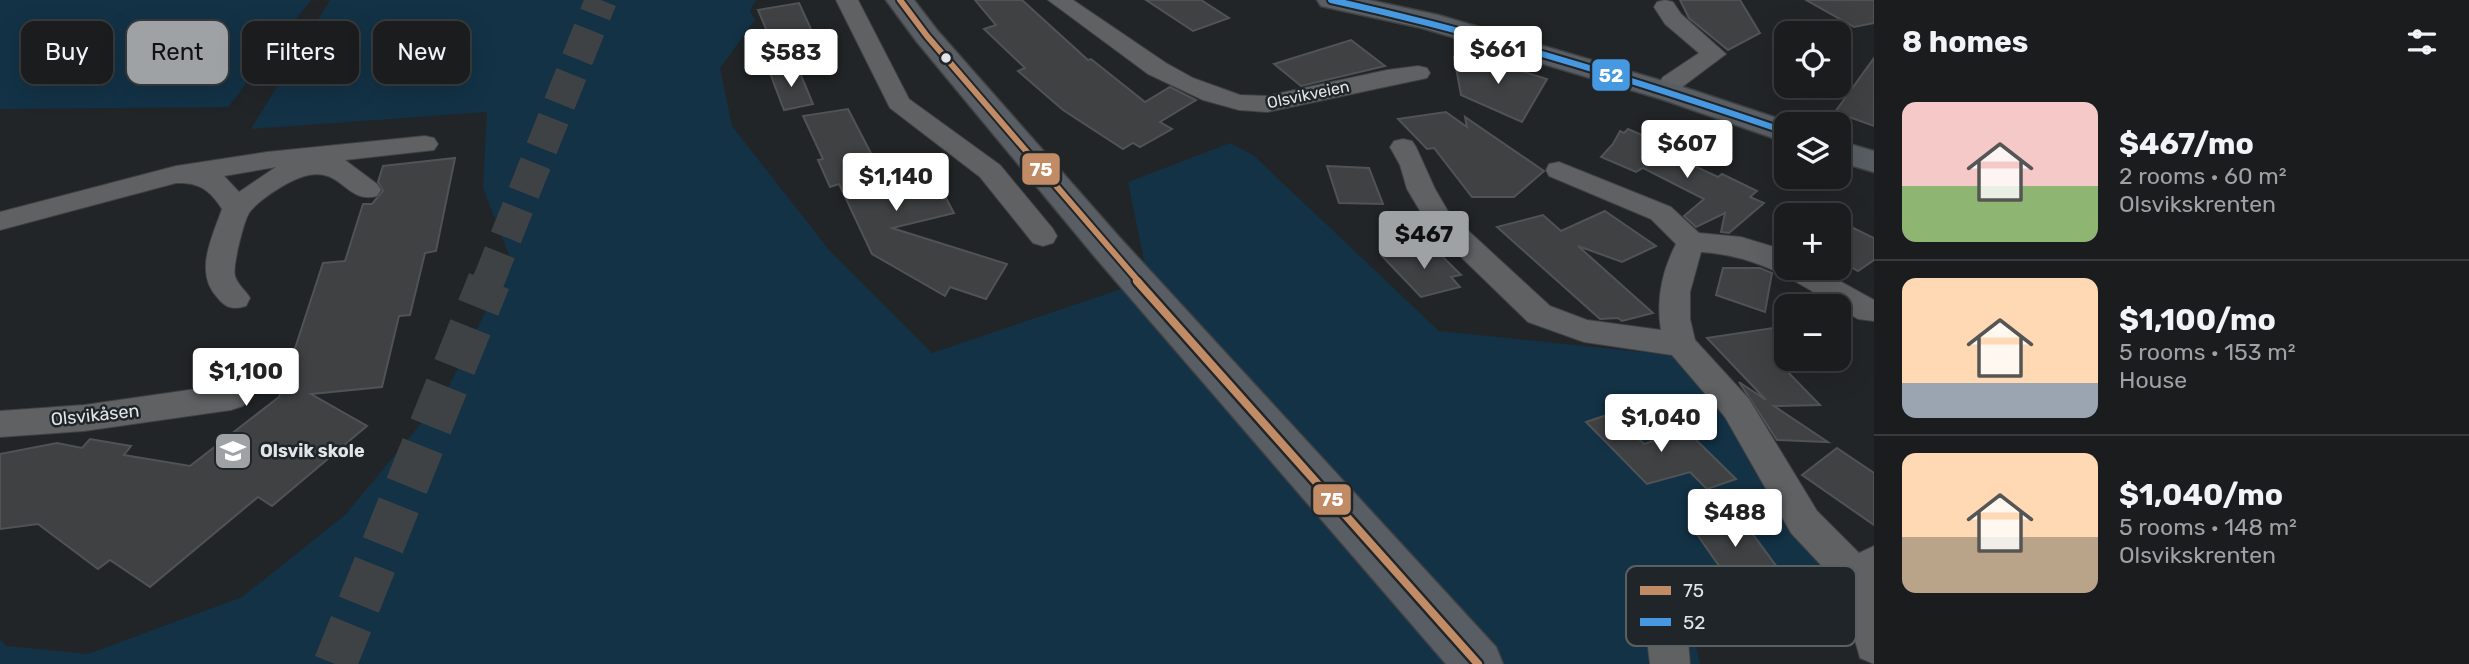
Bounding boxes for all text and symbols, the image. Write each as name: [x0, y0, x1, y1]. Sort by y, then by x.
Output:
chip: Buy: [21, 21, 113, 84]
chip: Rent: [127, 21, 228, 84]
chip: Filters: [242, 21, 359, 84]
chip: New: [373, 21, 470, 84]
map controls: [1774, 21, 1851, 371]
button: locate: [1774, 21, 1851, 98]
icon: filters: [2403, 23, 2441, 61]
text: 8 homes: [1902, 24, 2028, 60]
pin: $661: [1457, 27, 1539, 86]
pin: $583: [750, 29, 832, 89]
text: $661: [1470, 35, 1526, 63]
text: $583: [761, 38, 821, 66]
unlabelled marker: [939, 51, 953, 65]
line badge: 52: [1591, 58, 1631, 92]
text: 52: [1599, 64, 1623, 87]
street label: Olsvikveien: [1265, 77, 1351, 112]
button: layers: [1774, 112, 1851, 189]
pin: $607: [1646, 120, 1728, 180]
text: $467/mo: [2119, 126, 2254, 162]
text: $607: [1657, 129, 1717, 157]
icon: home: [1958, 130, 2042, 214]
line badge: 75: [1021, 152, 1061, 186]
pin: $1,140: [839, 154, 953, 213]
text: 75: [1029, 158, 1053, 181]
text: $1,140: [859, 162, 933, 190]
text: 2 rooms · 60 m²: [2119, 162, 2287, 190]
text: Olsvikskrenten: [2119, 190, 2276, 218]
button: +: [1774, 203, 1851, 280]
pin: $467: [1383, 212, 1465, 271]
text: $467: [1395, 220, 1453, 248]
button: −: [1774, 294, 1851, 371]
text: $1,100/mo: [2119, 302, 2276, 338]
icon: home: [1958, 306, 2042, 390]
text: 5 rooms · 153 m²: [2119, 338, 2296, 366]
pin: $1,100: [189, 348, 303, 408]
text: $1,100: [209, 357, 283, 385]
text: House: [2119, 366, 2187, 394]
pin: $1,040: [1604, 394, 1718, 454]
street label: Olsvikåsen: [50, 399, 140, 431]
text: $1,040: [1621, 403, 1701, 431]
school or university icon: Olsvik skole: [212, 430, 254, 472]
place label: Olsvik skole: [260, 440, 365, 462]
text: $1,040/mo: [2119, 477, 2283, 513]
icon: home: [1958, 481, 2042, 565]
line badge: 75: [1312, 483, 1352, 516]
text: 75: [1320, 488, 1344, 511]
pin: $488: [1694, 490, 1776, 549]
text: $488: [1704, 498, 1766, 526]
text: 5 rooms · 148 m²: [2119, 513, 2297, 541]
text: Olsvikskrenten: [2119, 541, 2276, 569]
legend: [1626, 566, 1856, 646]
text: 75: [1683, 579, 1704, 602]
text: 52: [1683, 611, 1705, 634]

